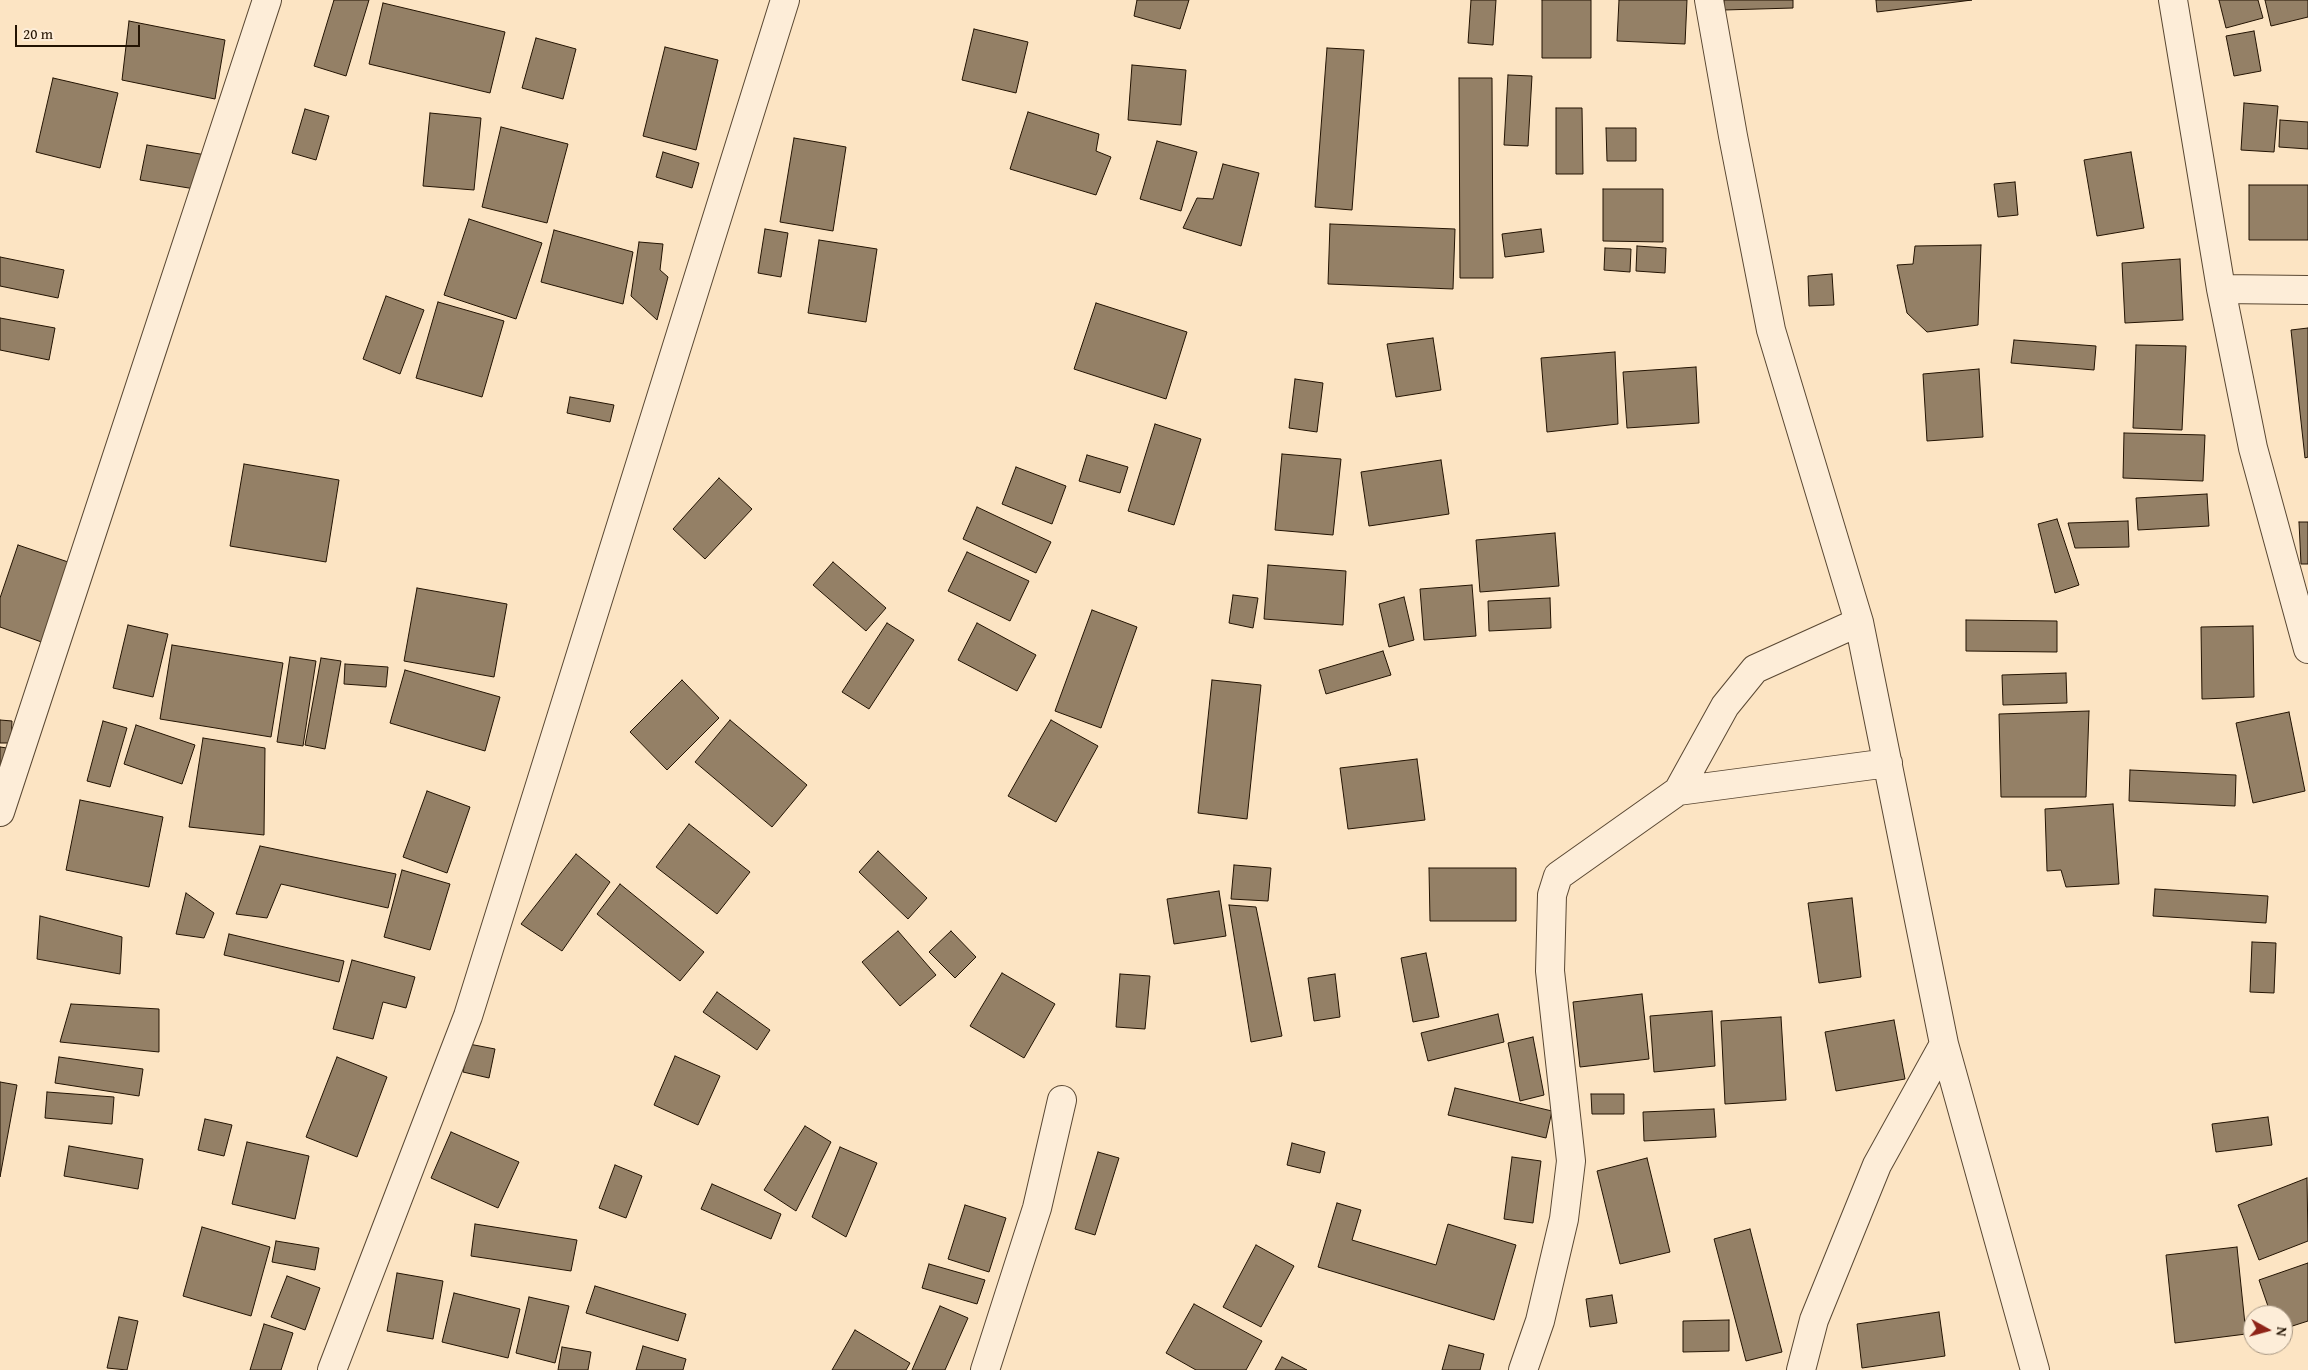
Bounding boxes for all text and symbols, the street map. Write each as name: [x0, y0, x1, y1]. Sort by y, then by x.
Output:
scale bar: [18, 15, 142, 47]
text: 20 m: [23, 23, 53, 44]
north arrow: [2243, 1305, 2293, 1355]
text: N: [2271, 1326, 2292, 1338]

